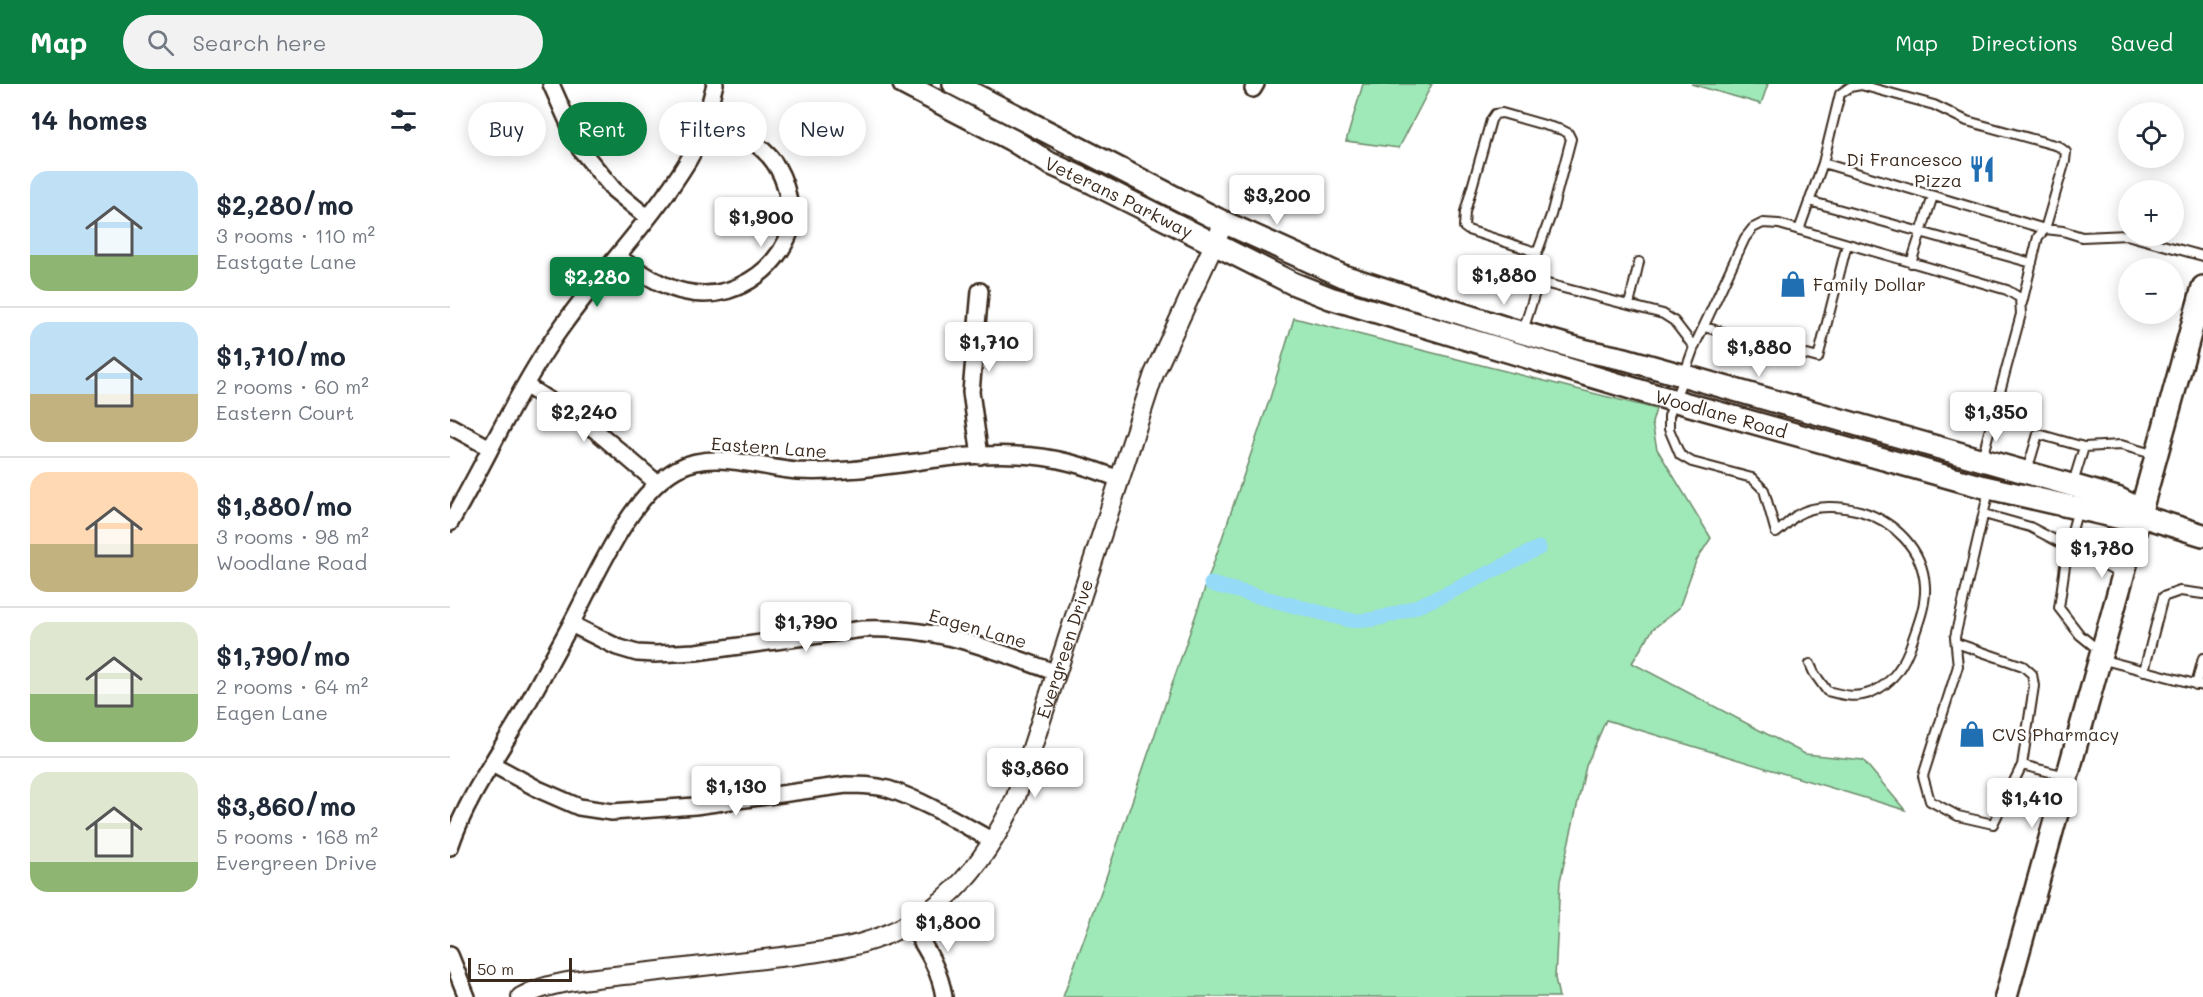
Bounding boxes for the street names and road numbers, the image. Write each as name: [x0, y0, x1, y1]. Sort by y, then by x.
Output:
street label: Veterans Parkway: [1041, 151, 1197, 243]
street label: Woodlane Road: [1652, 384, 1790, 443]
street label: Eastern Lane: [710, 431, 828, 463]
street label: Evergreen Drive: [1030, 576, 1098, 721]
street label: Eagen Lane: [926, 603, 1030, 653]

